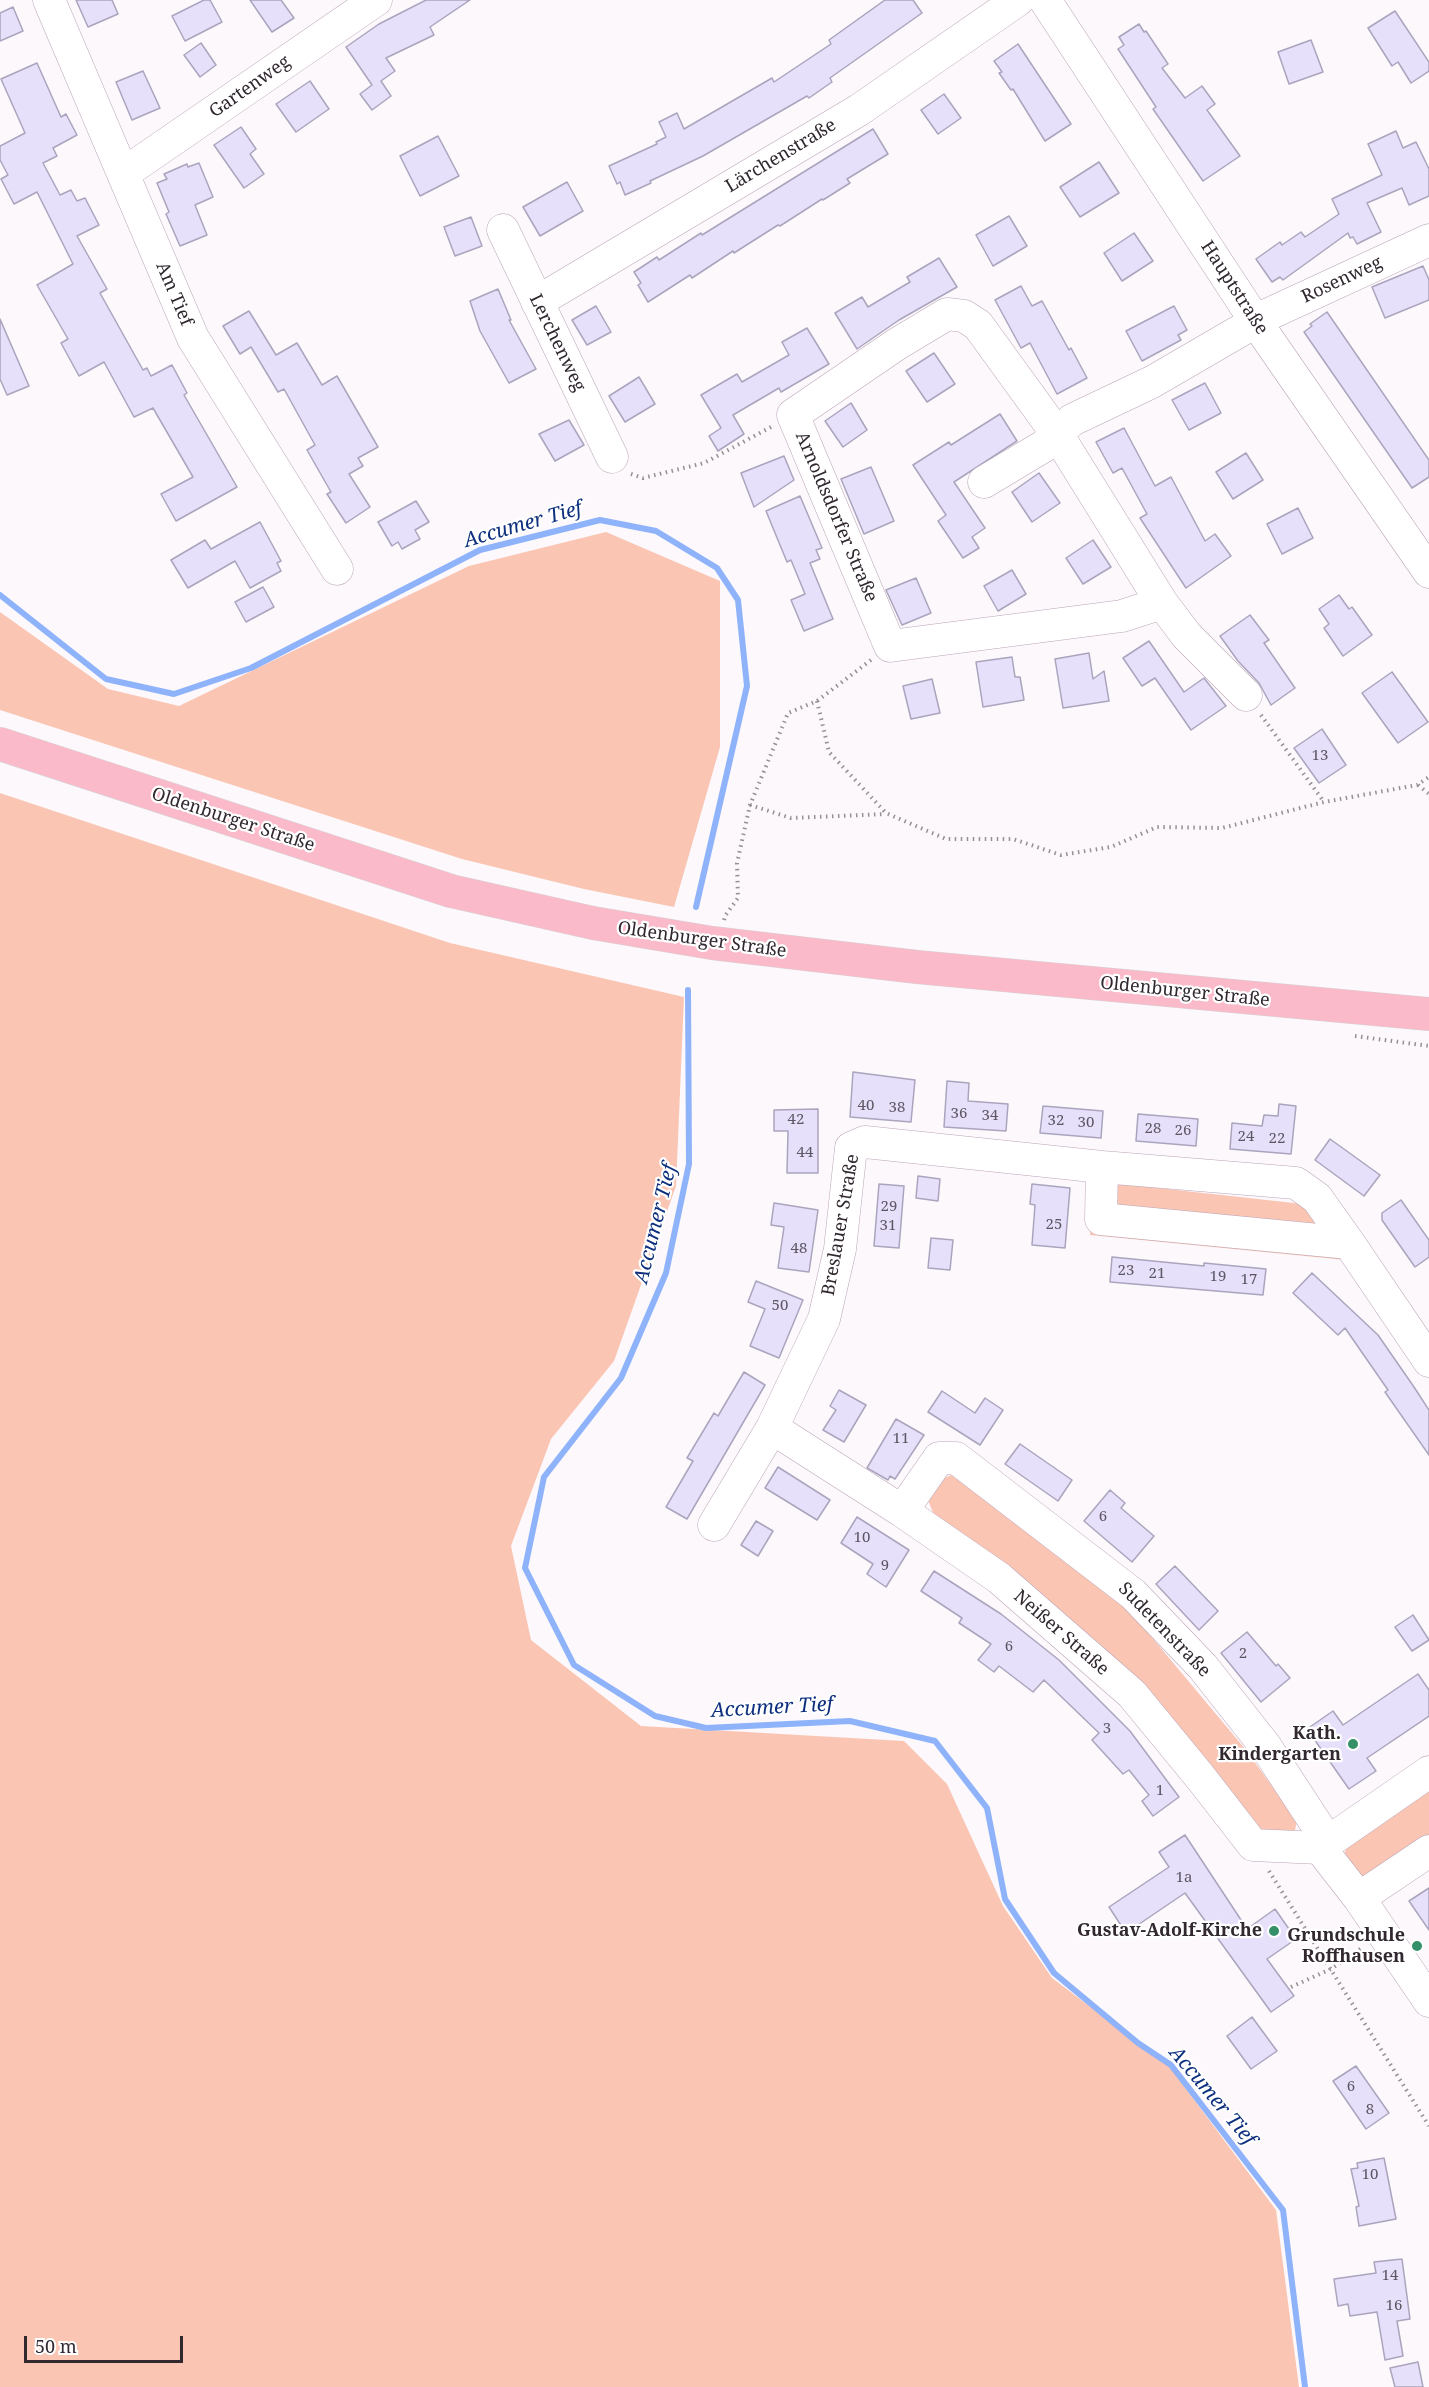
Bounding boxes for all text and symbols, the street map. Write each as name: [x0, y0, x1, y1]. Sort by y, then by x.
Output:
street label: Gartenweg: [205, 51, 295, 123]
street label: Lärchenstraße: [722, 114, 840, 198]
street label: Hauptstraße: [1196, 237, 1272, 339]
street label: Rosenweg: [1298, 252, 1386, 308]
street label: Am Tief: [151, 259, 197, 329]
street label: Lerchenweg: [524, 291, 590, 395]
street label: Arnoldsdorfer Straße: [790, 429, 882, 605]
water label: Accumer Tief: [461, 497, 585, 553]
house number: 13: [1312, 747, 1328, 765]
street label: Oldenburger Straße: [149, 783, 317, 857]
street label: Oldenburger Straße: [616, 917, 788, 963]
street label: Oldenburger Straße: [1099, 972, 1271, 1012]
house number: 40: [858, 1097, 874, 1115]
house number: 38: [889, 1099, 905, 1117]
house number: 36: [951, 1105, 967, 1123]
house number: 34: [982, 1107, 998, 1125]
house number: 42: [788, 1111, 804, 1129]
house number: 32: [1048, 1112, 1064, 1130]
house number: 30: [1078, 1114, 1094, 1132]
house number: 28: [1145, 1120, 1161, 1138]
house number: 26: [1175, 1122, 1191, 1140]
house number: 24: [1238, 1128, 1254, 1146]
house number: 22: [1269, 1130, 1285, 1148]
house number: 44: [797, 1144, 813, 1162]
street label: Breslauer Straße: [818, 1152, 864, 1298]
water label: Accumer Tief: [630, 1162, 682, 1286]
house number: 29: [881, 1198, 897, 1216]
house number: 25: [1046, 1216, 1062, 1234]
house number: 31: [880, 1217, 896, 1235]
house number: 48: [791, 1240, 807, 1258]
house number: 23: [1118, 1262, 1134, 1280]
house number: 21: [1149, 1265, 1165, 1283]
house number: 19: [1210, 1268, 1226, 1286]
house number: 17: [1241, 1271, 1257, 1289]
house number: 50: [772, 1297, 788, 1315]
house number: 11: [893, 1430, 909, 1448]
house number: 6: [1099, 1508, 1107, 1526]
house number: 10: [854, 1529, 870, 1547]
house number: 9: [881, 1557, 889, 1575]
street label: Sudetenstraße: [1113, 1578, 1215, 1682]
street label: Neißer Straße: [1009, 1586, 1113, 1680]
house number: 6: [1005, 1638, 1013, 1656]
house number: 2: [1239, 1645, 1247, 1663]
water label: Accumer Tief: [710, 1693, 834, 1723]
house number: 3: [1103, 1720, 1111, 1738]
place label: Kath. Kindergarten: [1218, 1723, 1341, 1766]
marker: Kath. Kindergarten: [1346, 1737, 1360, 1751]
house number: 1: [1156, 1782, 1164, 1800]
house number: 1a: [1176, 1869, 1192, 1887]
place label: Gustav-Adolf-Kirche: [1077, 1920, 1262, 1942]
marker: Gustav-Adolf-Kirche: [1267, 1924, 1281, 1938]
place label: Grundschule Roffhausen: [1287, 1925, 1405, 1968]
marker: Grundschule Roffhausen: [1410, 1939, 1424, 1953]
water label: Accumer Tief: [1164, 2042, 1260, 2150]
house number: 6: [1347, 2078, 1355, 2096]
house number: 8: [1366, 2101, 1374, 2119]
house number: 10: [1362, 2166, 1378, 2184]
house number: 14: [1382, 2267, 1398, 2285]
house number: 16: [1386, 2297, 1402, 2315]
scale bar: [27, 2324, 186, 2362]
text: 50 m: [35, 2334, 77, 2358]

